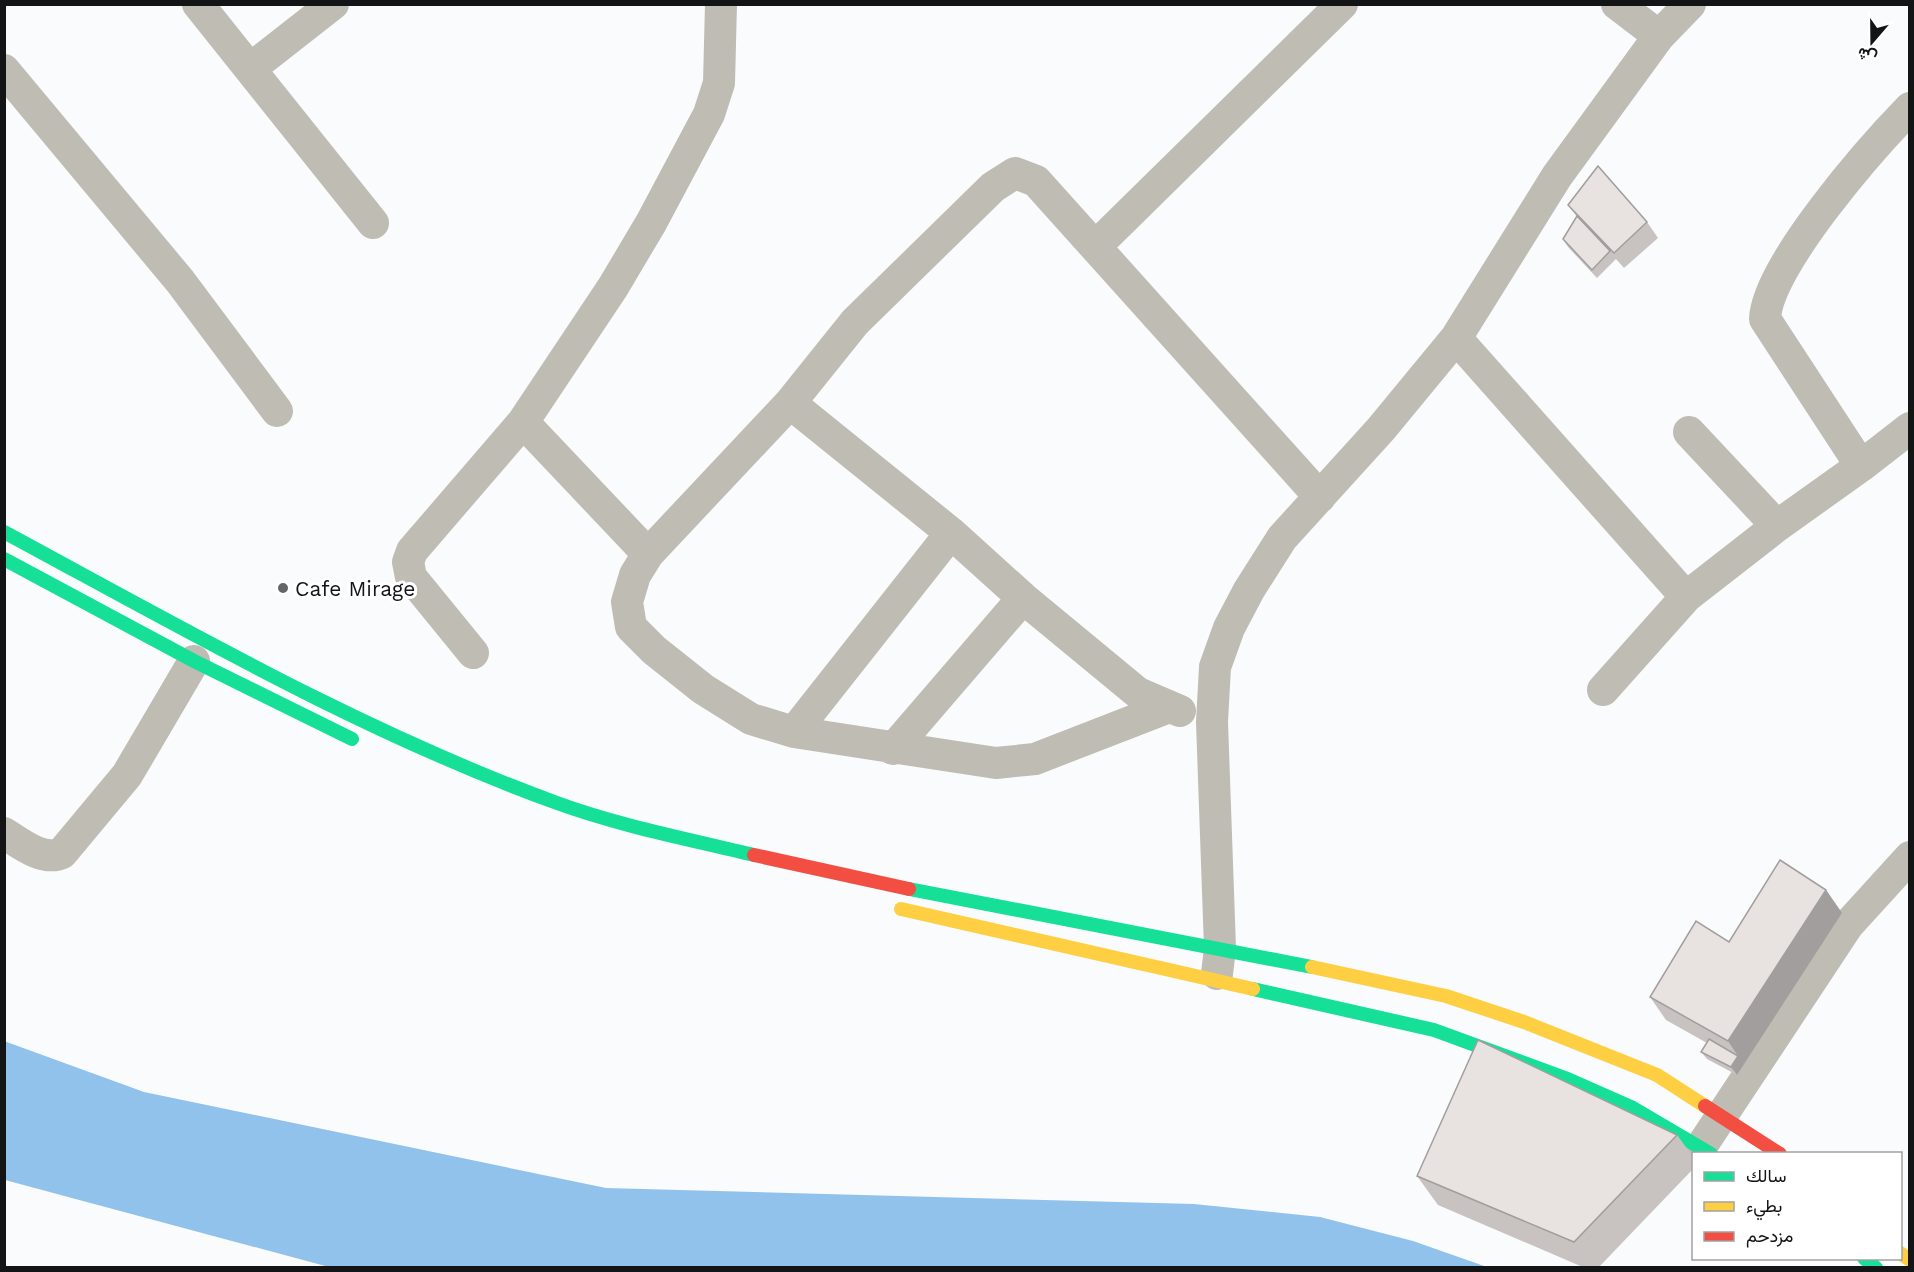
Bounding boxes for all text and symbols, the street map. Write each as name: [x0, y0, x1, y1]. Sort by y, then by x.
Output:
north arrow: [1842, 12, 1902, 72]
text: ش: [1855, 43, 1879, 68]
place label: Cafe Mirage: [295, 576, 415, 601]
marker: Cafe Mirage: [276, 581, 290, 595]
legend: [1692, 1152, 1902, 1260]
text: سالك: [1746, 1165, 1786, 1186]
text: بطيء: [1746, 1195, 1782, 1221]
text: مزدحم: [1746, 1225, 1793, 1248]

